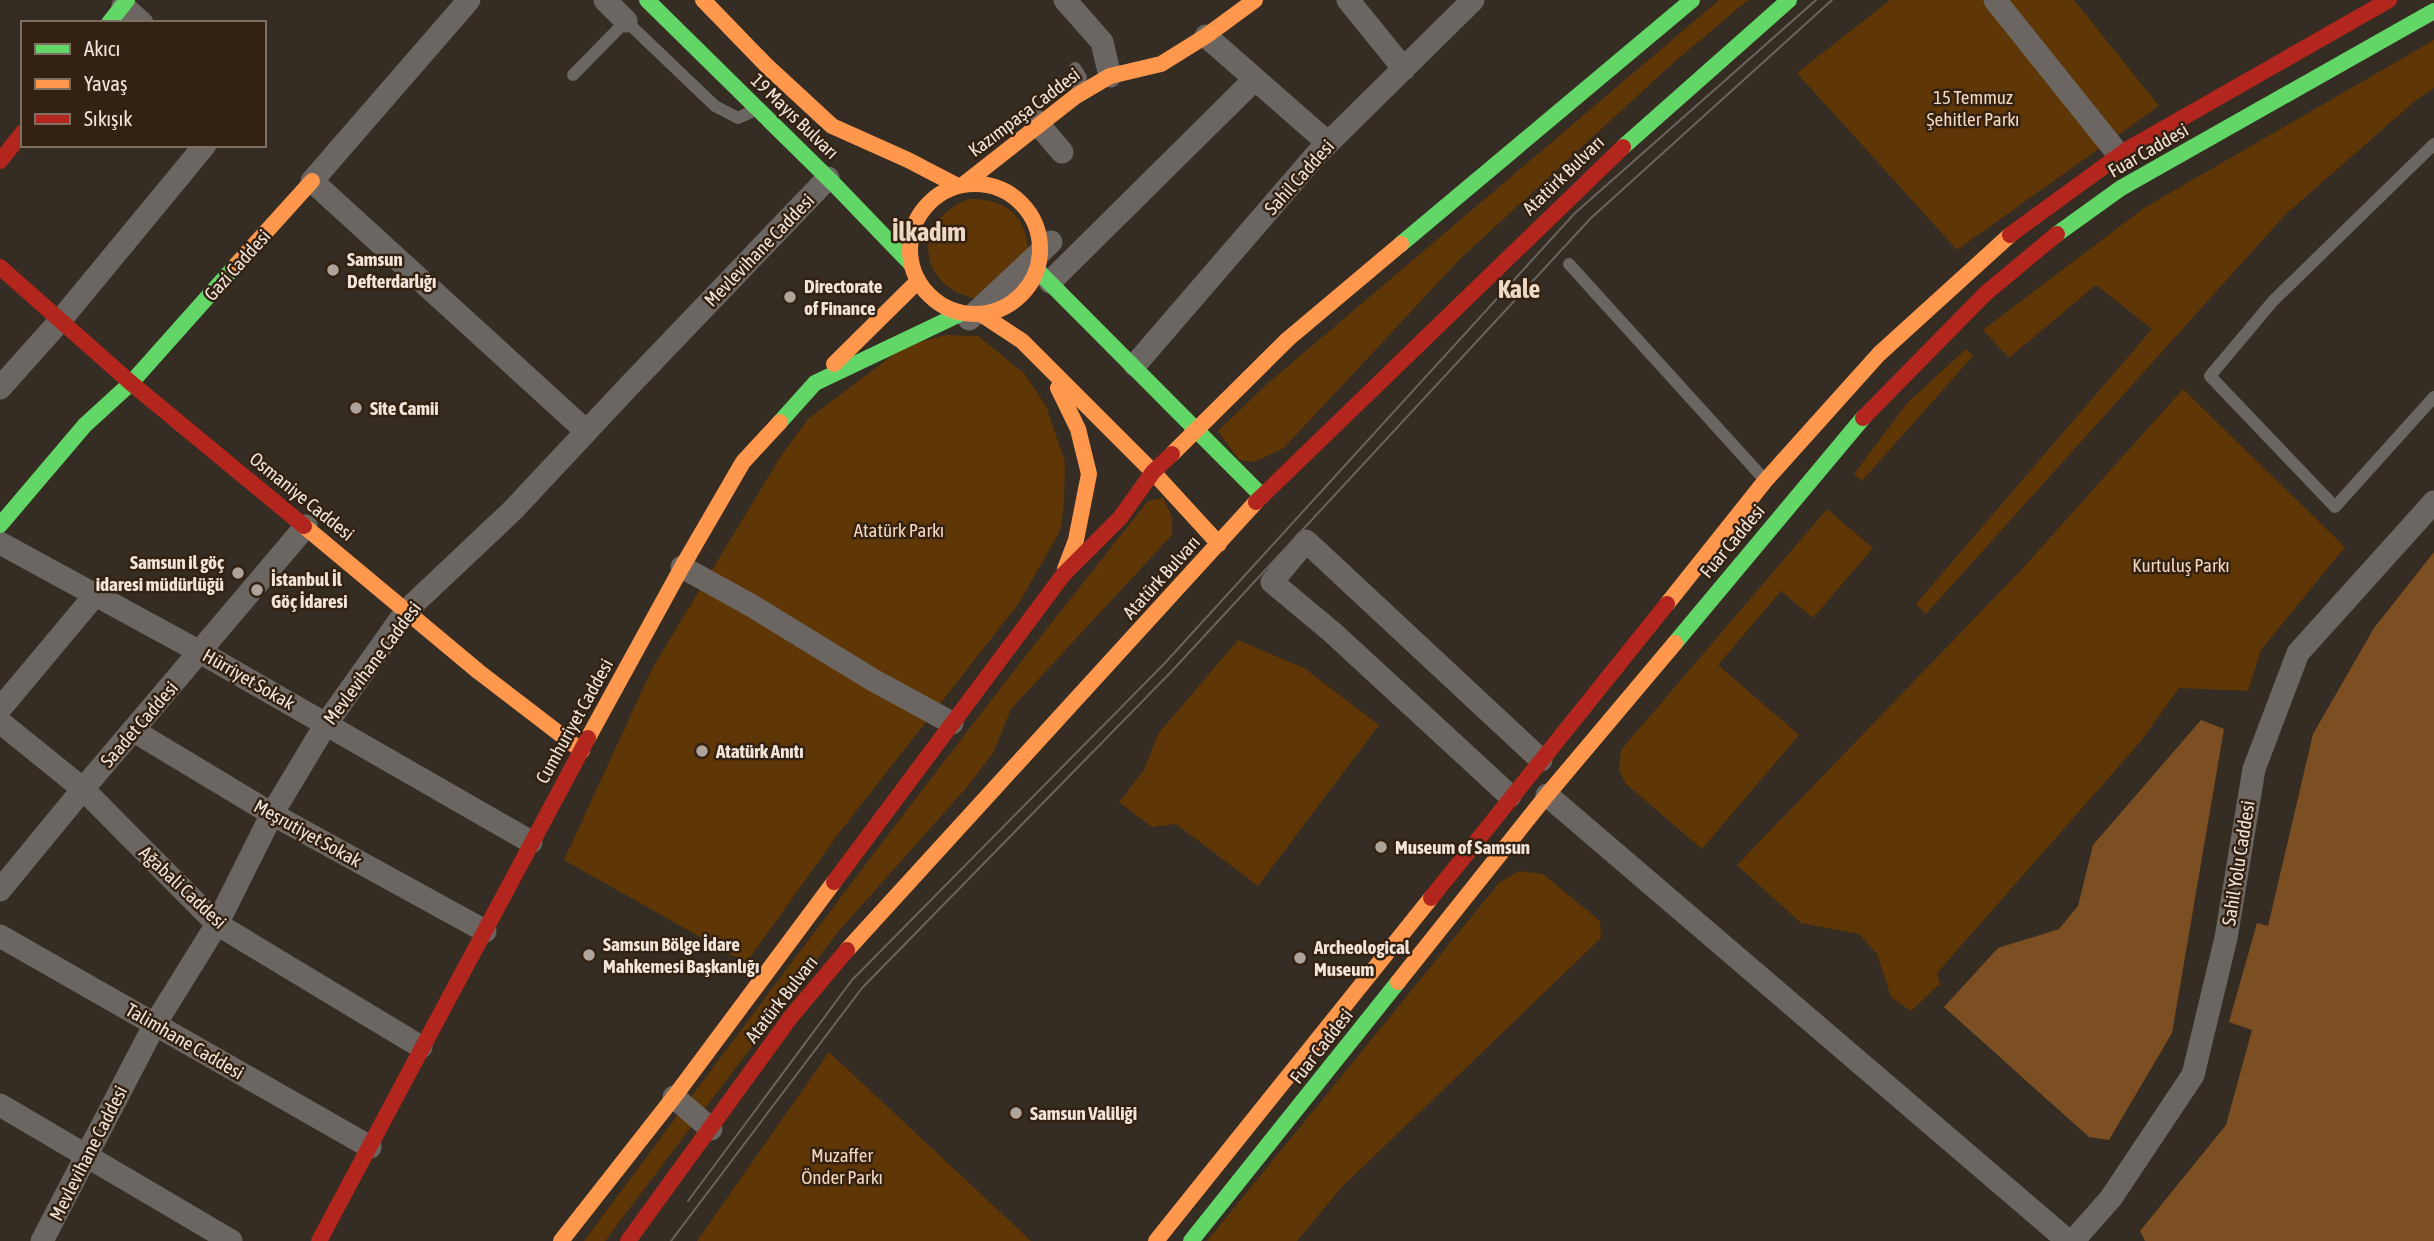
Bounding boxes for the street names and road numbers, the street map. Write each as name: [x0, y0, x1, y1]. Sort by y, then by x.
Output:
street label: Kazımpaşa Caddesi: [964, 63, 1084, 161]
street label: 19 Mayıs Bulvarı: [747, 69, 843, 163]
street label: Fuar Caddesi: [2104, 118, 2192, 182]
street label: Atatürk Bulvarı: [1518, 131, 1608, 219]
street label: Sahil Caddesi: [1260, 135, 1338, 219]
street label: Mevlevihane Caddesi: [700, 189, 818, 311]
street label: Gazi Caddesi: [199, 225, 275, 305]
street label: Osmaniye Caddesi: [245, 447, 359, 545]
street label: Fuar Caddesi: [1695, 500, 1769, 582]
street label: Atatürk Bulvarı: [1118, 531, 1204, 623]
street label: Mevlevihane Caddesi: [319, 597, 425, 729]
street label: Hürriyet Sokak: [199, 644, 299, 714]
street label: Cumhuriyet Caddesi: [531, 655, 617, 787]
street label: Saadet Caddesi: [96, 677, 182, 771]
street label: Meşrutiyet Sokak: [250, 794, 366, 872]
street label: Sahil Yolu Caddesi: [2217, 799, 2259, 927]
street label: Ağabali Caddesi: [135, 841, 231, 933]
street label: Atatürk Bulvarı: [740, 951, 822, 1047]
street label: Talimhane Caddesi: [122, 998, 248, 1084]
street label: Fuar Caddesi: [1285, 1004, 1357, 1088]
street label: Mevlevihane Caddesi: [45, 1082, 131, 1224]

